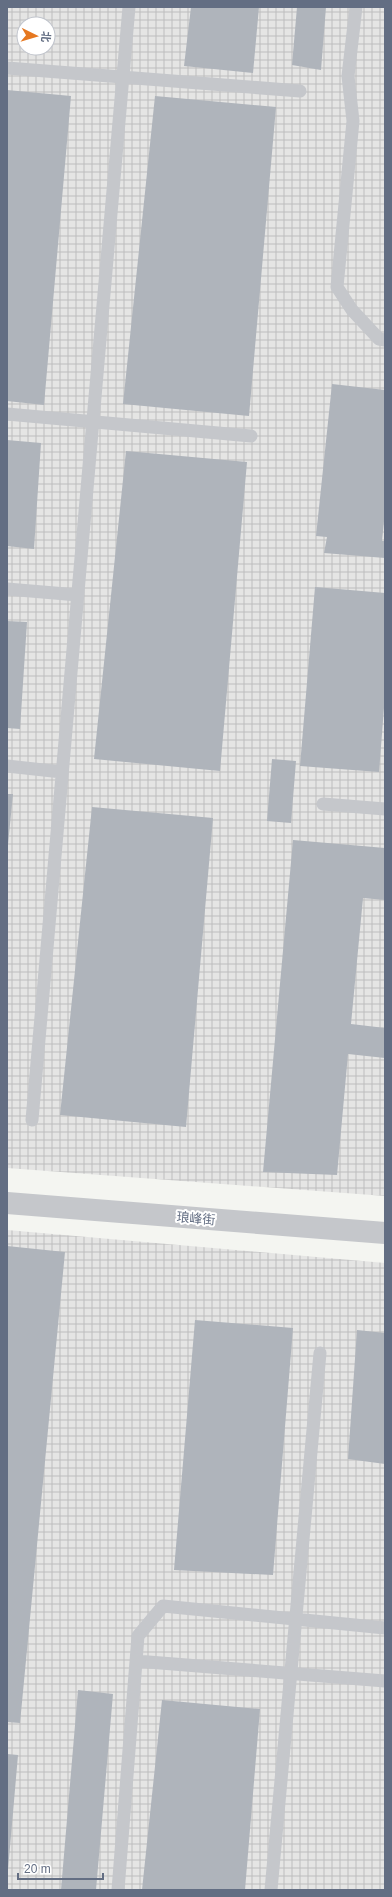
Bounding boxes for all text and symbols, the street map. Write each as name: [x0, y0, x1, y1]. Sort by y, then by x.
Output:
north arrow: [16, 16, 56, 56]
text: 北: [40, 31, 52, 43]
street label: 琅峰街: [176, 1209, 216, 1228]
scale bar: [18, 1855, 103, 1881]
text: 20 m: [24, 1862, 51, 1876]

